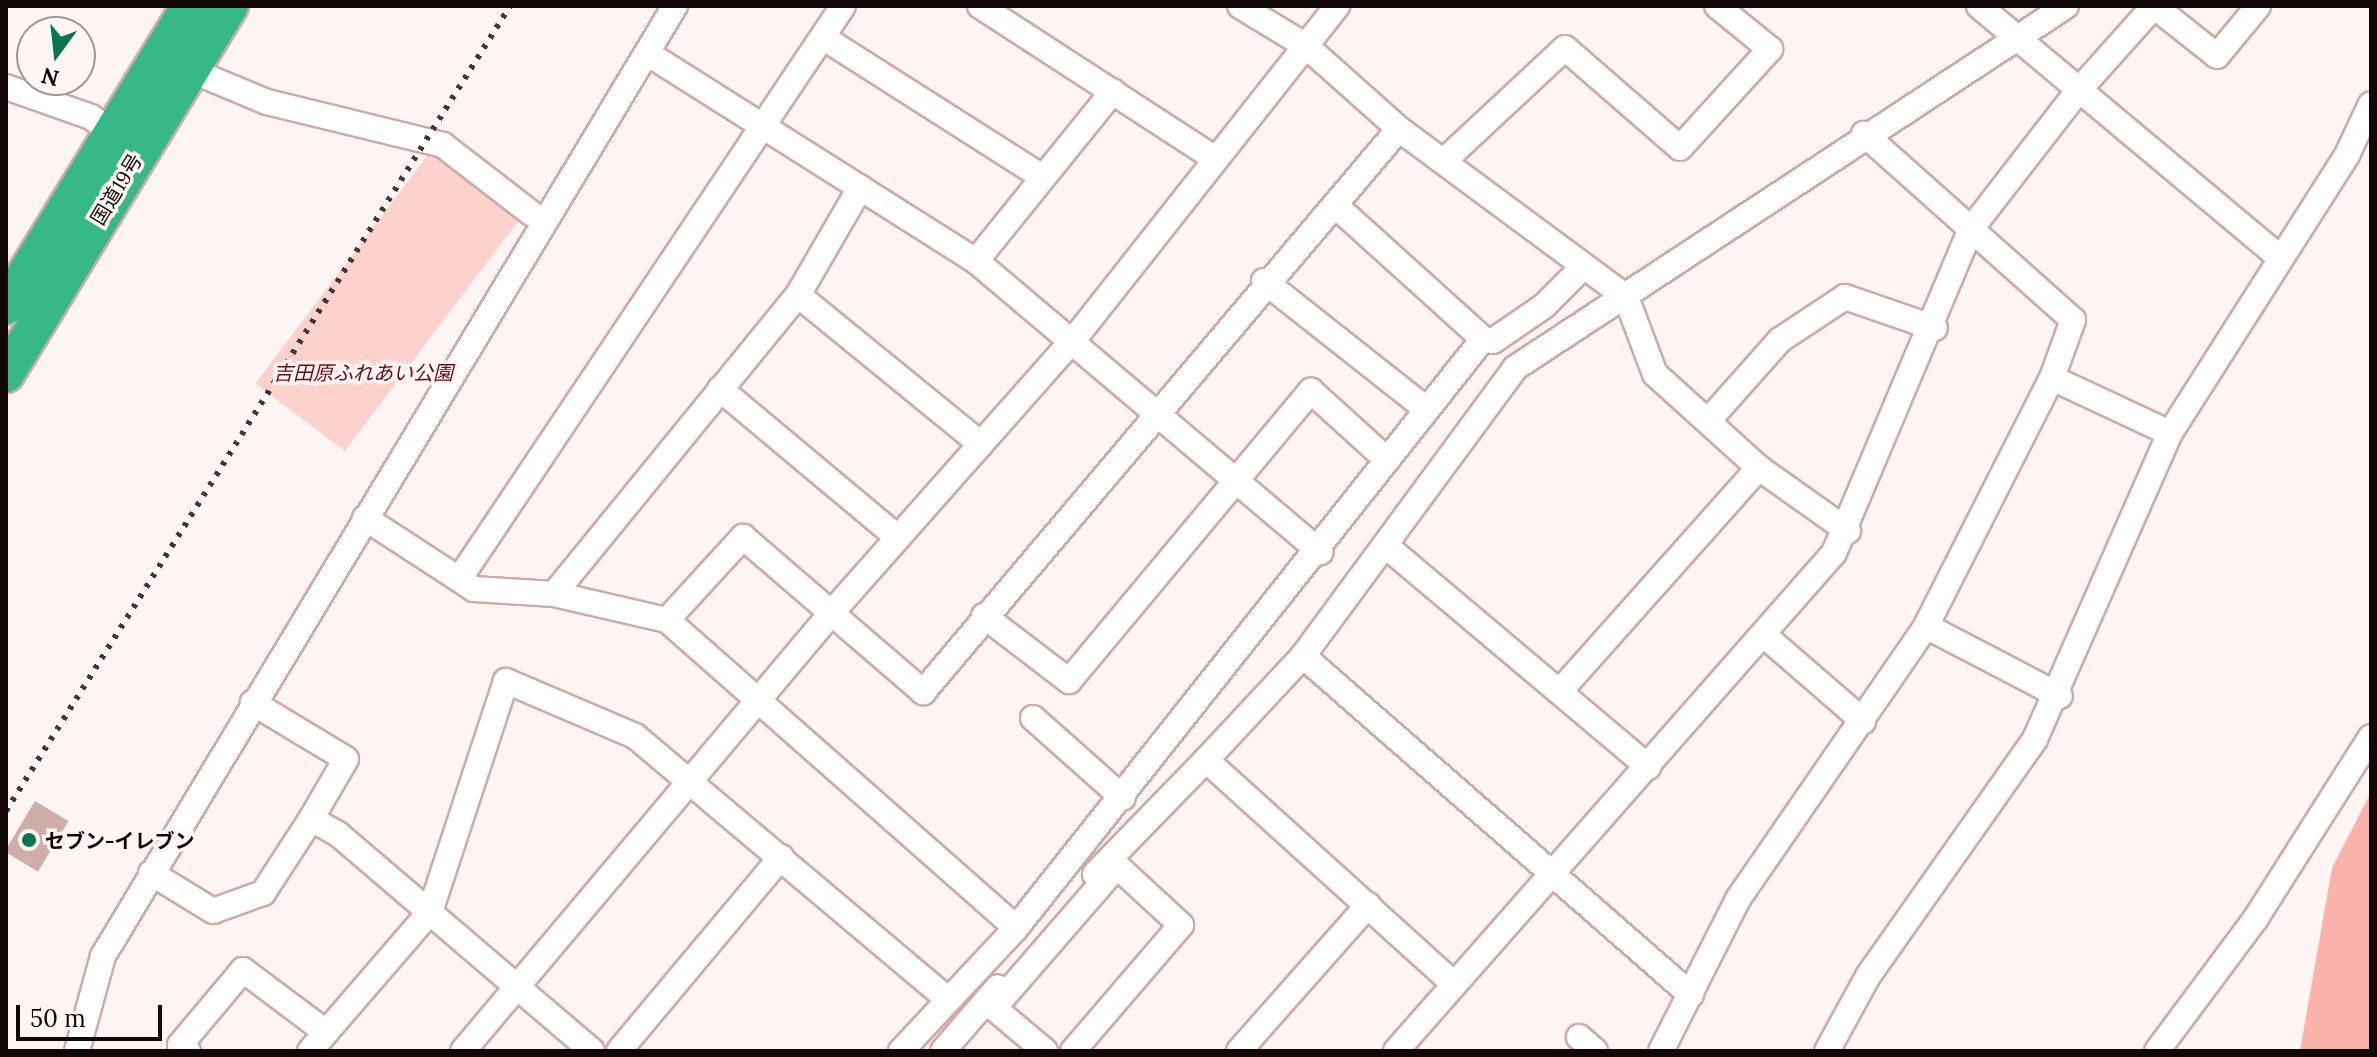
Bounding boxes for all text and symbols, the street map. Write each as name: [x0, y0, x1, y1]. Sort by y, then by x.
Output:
north arrow: [16, 16, 96, 96]
text: N: [38, 62, 62, 93]
street label: 国道19号: [85, 149, 147, 229]
park label: 吉田原ふれあい公園: [273, 360, 453, 384]
place label: セブン-イレブン: [45, 828, 194, 852]
marker: セブン-イレブン: [20, 831, 38, 849]
scale bar: [20, 989, 166, 1039]
text: 50 m: [30, 1003, 86, 1034]

